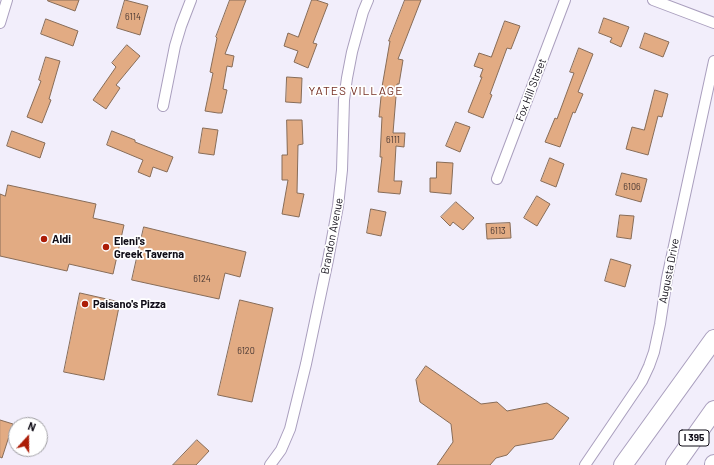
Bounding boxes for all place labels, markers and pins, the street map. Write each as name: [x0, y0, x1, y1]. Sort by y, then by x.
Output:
place label: Aldi: [52, 232, 71, 246]
marker: Aldi: [39, 234, 49, 244]
place label: Eleni's Greek Taverna: [114, 234, 184, 260]
marker: Eleni's Greek Taverna: [101, 242, 111, 252]
place label: Paisano's Pizza: [93, 297, 166, 311]
marker: Paisano's Pizza: [80, 299, 90, 309]

